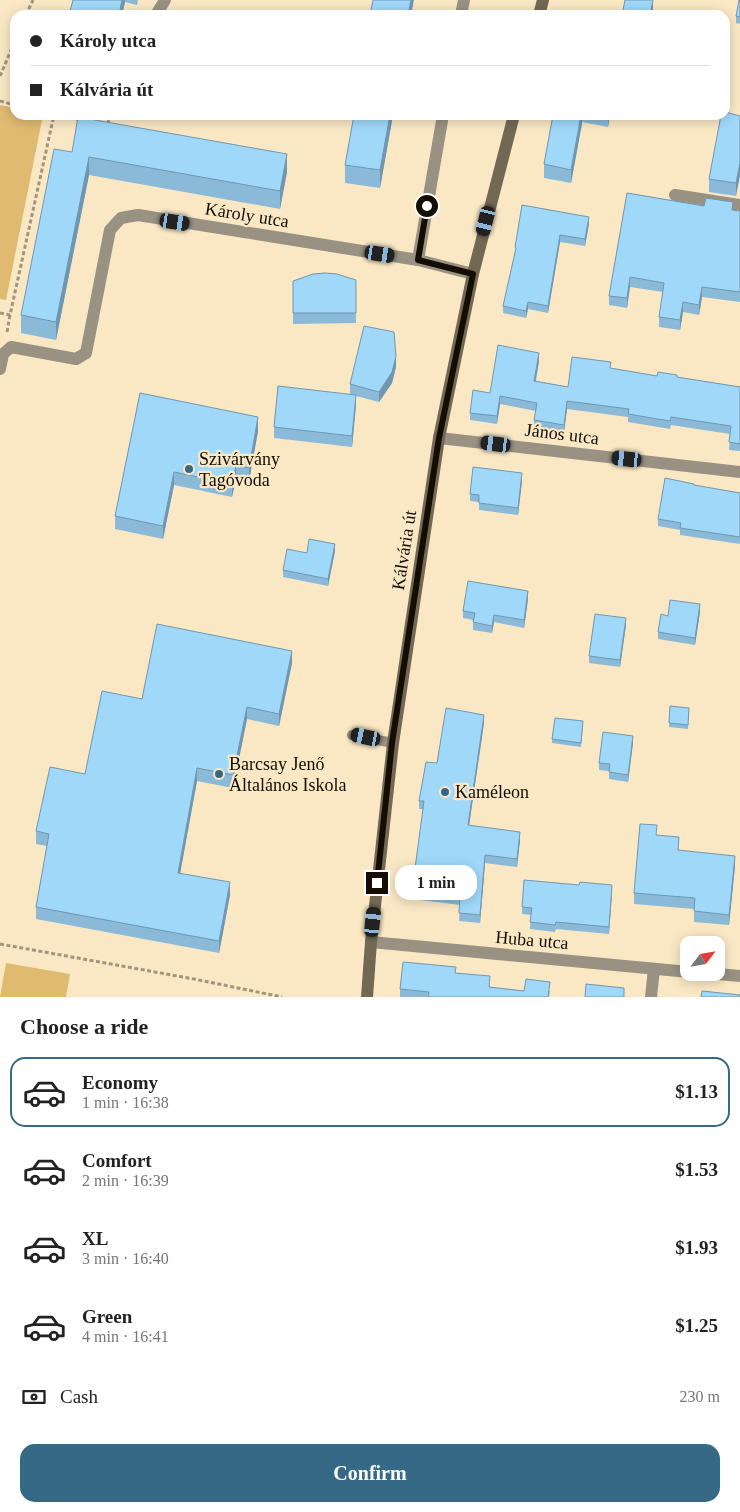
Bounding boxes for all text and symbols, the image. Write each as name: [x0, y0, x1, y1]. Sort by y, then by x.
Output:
text: Károly utca: [60, 30, 156, 51]
text: Kálvária út: [60, 79, 153, 100]
route start: [416, 195, 438, 217]
street label: Károly utca: [204, 199, 290, 231]
car: [475, 205, 496, 237]
car: [159, 212, 190, 232]
car: [364, 244, 395, 264]
street label: János utca: [524, 420, 600, 448]
car: [480, 435, 511, 453]
place label: Szivárvány Tagóvoda: [199, 449, 280, 490]
car: [611, 450, 642, 468]
marker: Szivárvány Tagóvoda: [183, 463, 195, 475]
street label: Kálvária út: [388, 509, 420, 591]
car: [349, 727, 382, 747]
place label: Barcsay Jenő Általános Iskola: [229, 754, 346, 795]
marker: Barcsay Jenő Általános Iskola: [213, 768, 225, 780]
place label: Kaméleon: [455, 782, 529, 802]
marker: Kaméleon: [439, 786, 451, 798]
callout: 1 min: [394, 866, 477, 900]
route end: [366, 872, 388, 894]
text: 1 min: [417, 874, 455, 891]
car: [363, 906, 382, 938]
street label: Huba utca: [495, 927, 569, 953]
north arrow: [680, 936, 725, 981]
map controls: [680, 936, 725, 981]
text: Choose a ride: [20, 1014, 148, 1039]
icon: car: [22, 1070, 67, 1115]
text: Economy: [82, 1072, 158, 1093]
text: $1.13: [675, 1081, 718, 1102]
text: 1 min · 16:38: [82, 1094, 169, 1111]
icon: car: [22, 1148, 67, 1193]
text: Comfort: [82, 1150, 152, 1171]
text: $1.53: [675, 1159, 718, 1180]
text: 2 min · 16:39: [82, 1172, 169, 1189]
icon: car: [22, 1226, 67, 1271]
text: XL: [82, 1228, 108, 1249]
text: $1.93: [675, 1237, 718, 1258]
text: 3 min · 16:40: [82, 1250, 169, 1267]
icon: car: [22, 1304, 67, 1349]
text: Green: [82, 1306, 132, 1327]
text: $1.25: [675, 1315, 718, 1336]
text: 4 min · 16:41: [82, 1328, 169, 1345]
icon: cash: [20, 1383, 48, 1411]
text: Cash: [60, 1386, 98, 1407]
text: 230 m: [680, 1388, 720, 1405]
button: Confirm: [20, 1444, 720, 1502]

